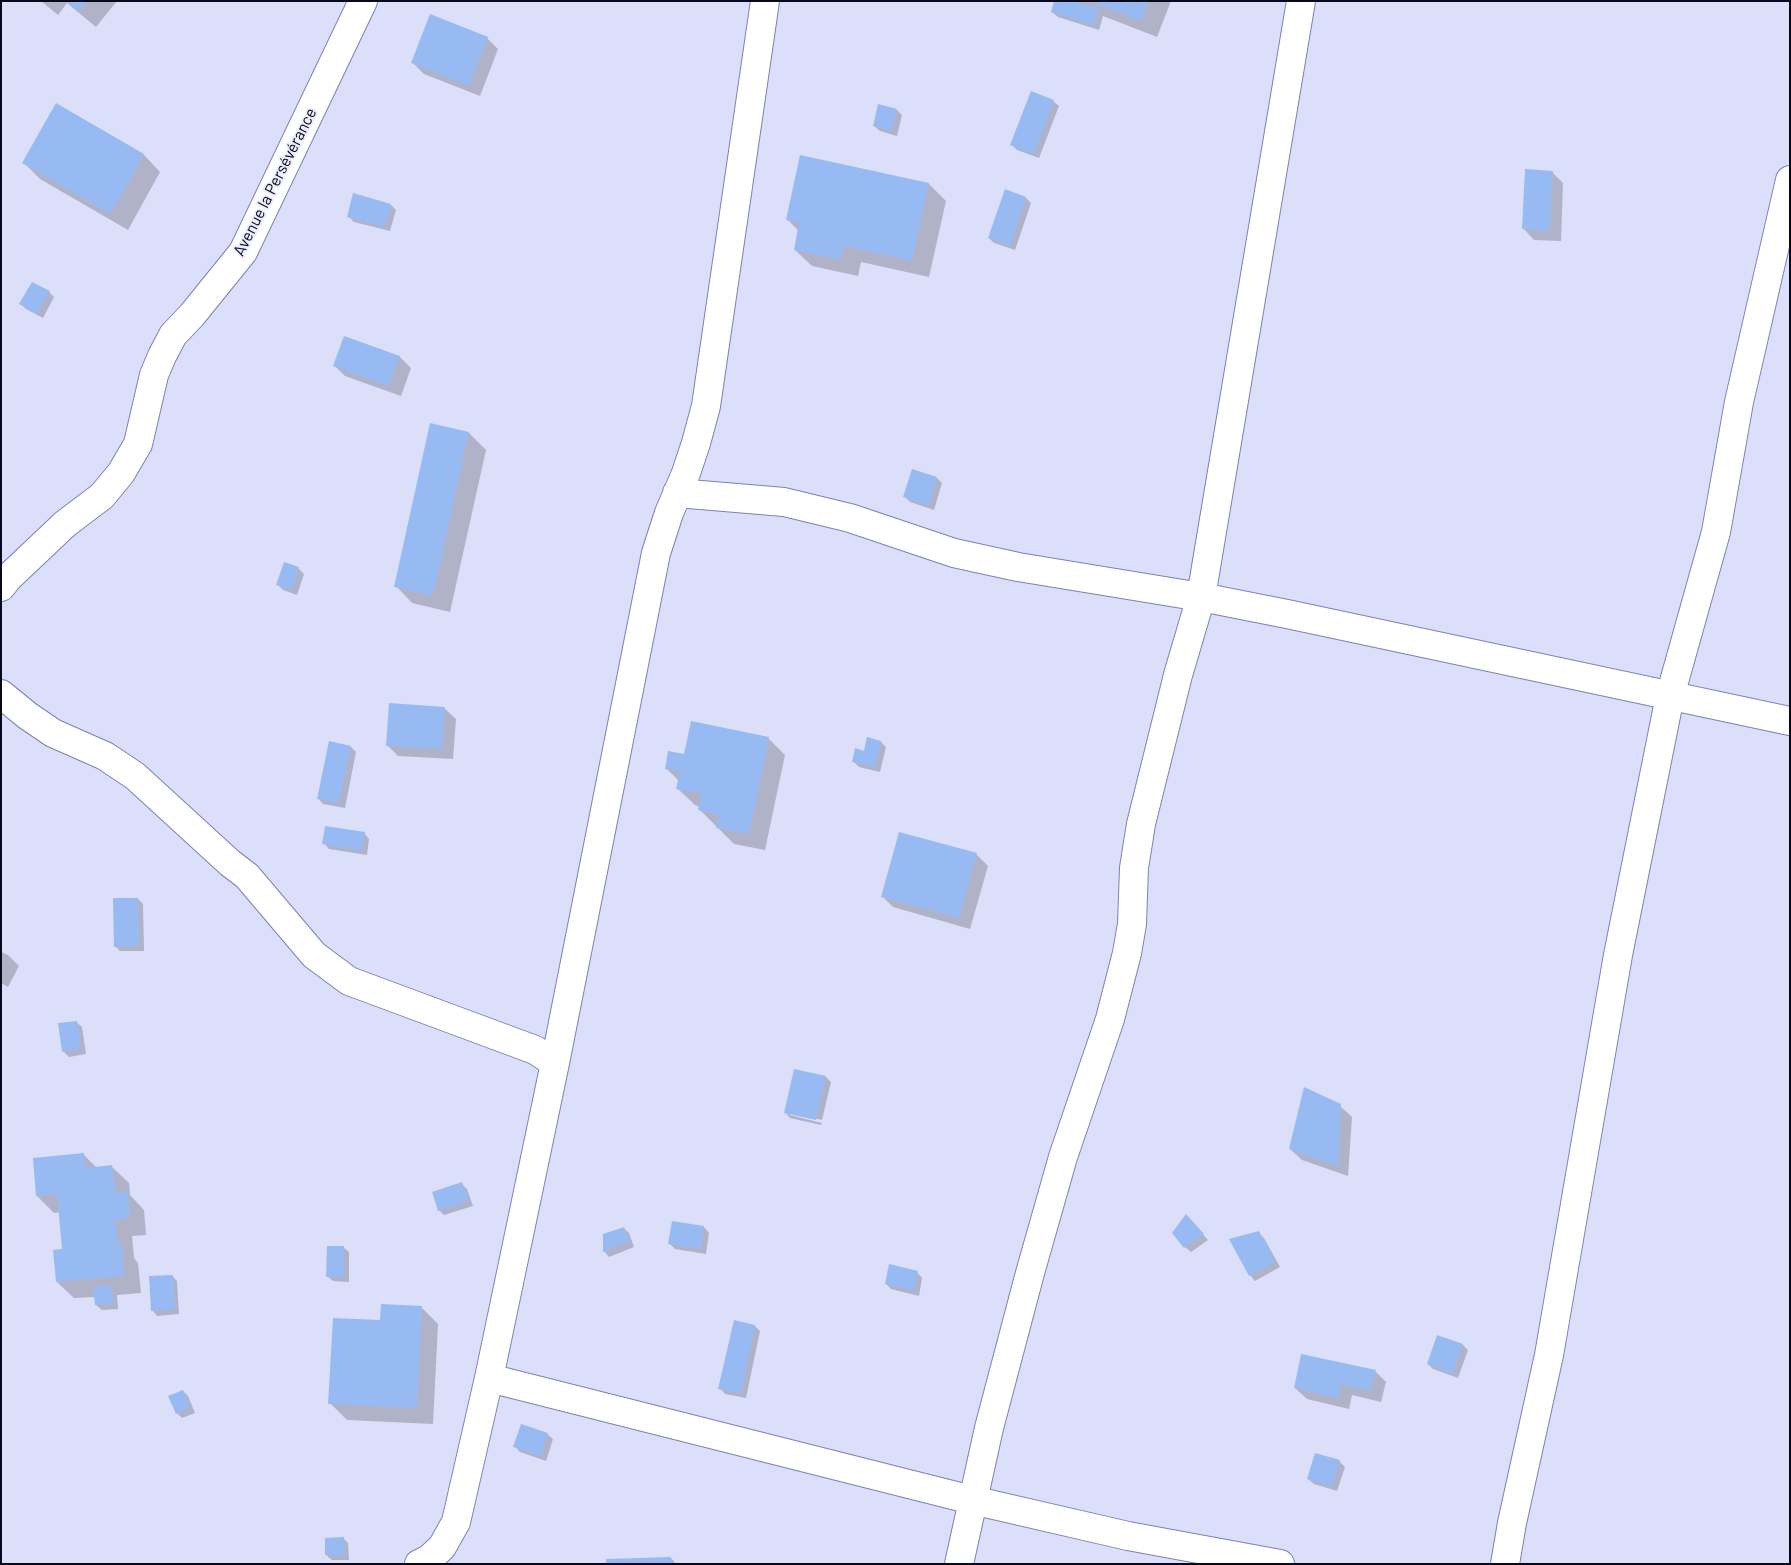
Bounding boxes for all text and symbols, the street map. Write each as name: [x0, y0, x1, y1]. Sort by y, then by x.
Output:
street label: Avenue la Persévérance: [229, 105, 321, 259]

